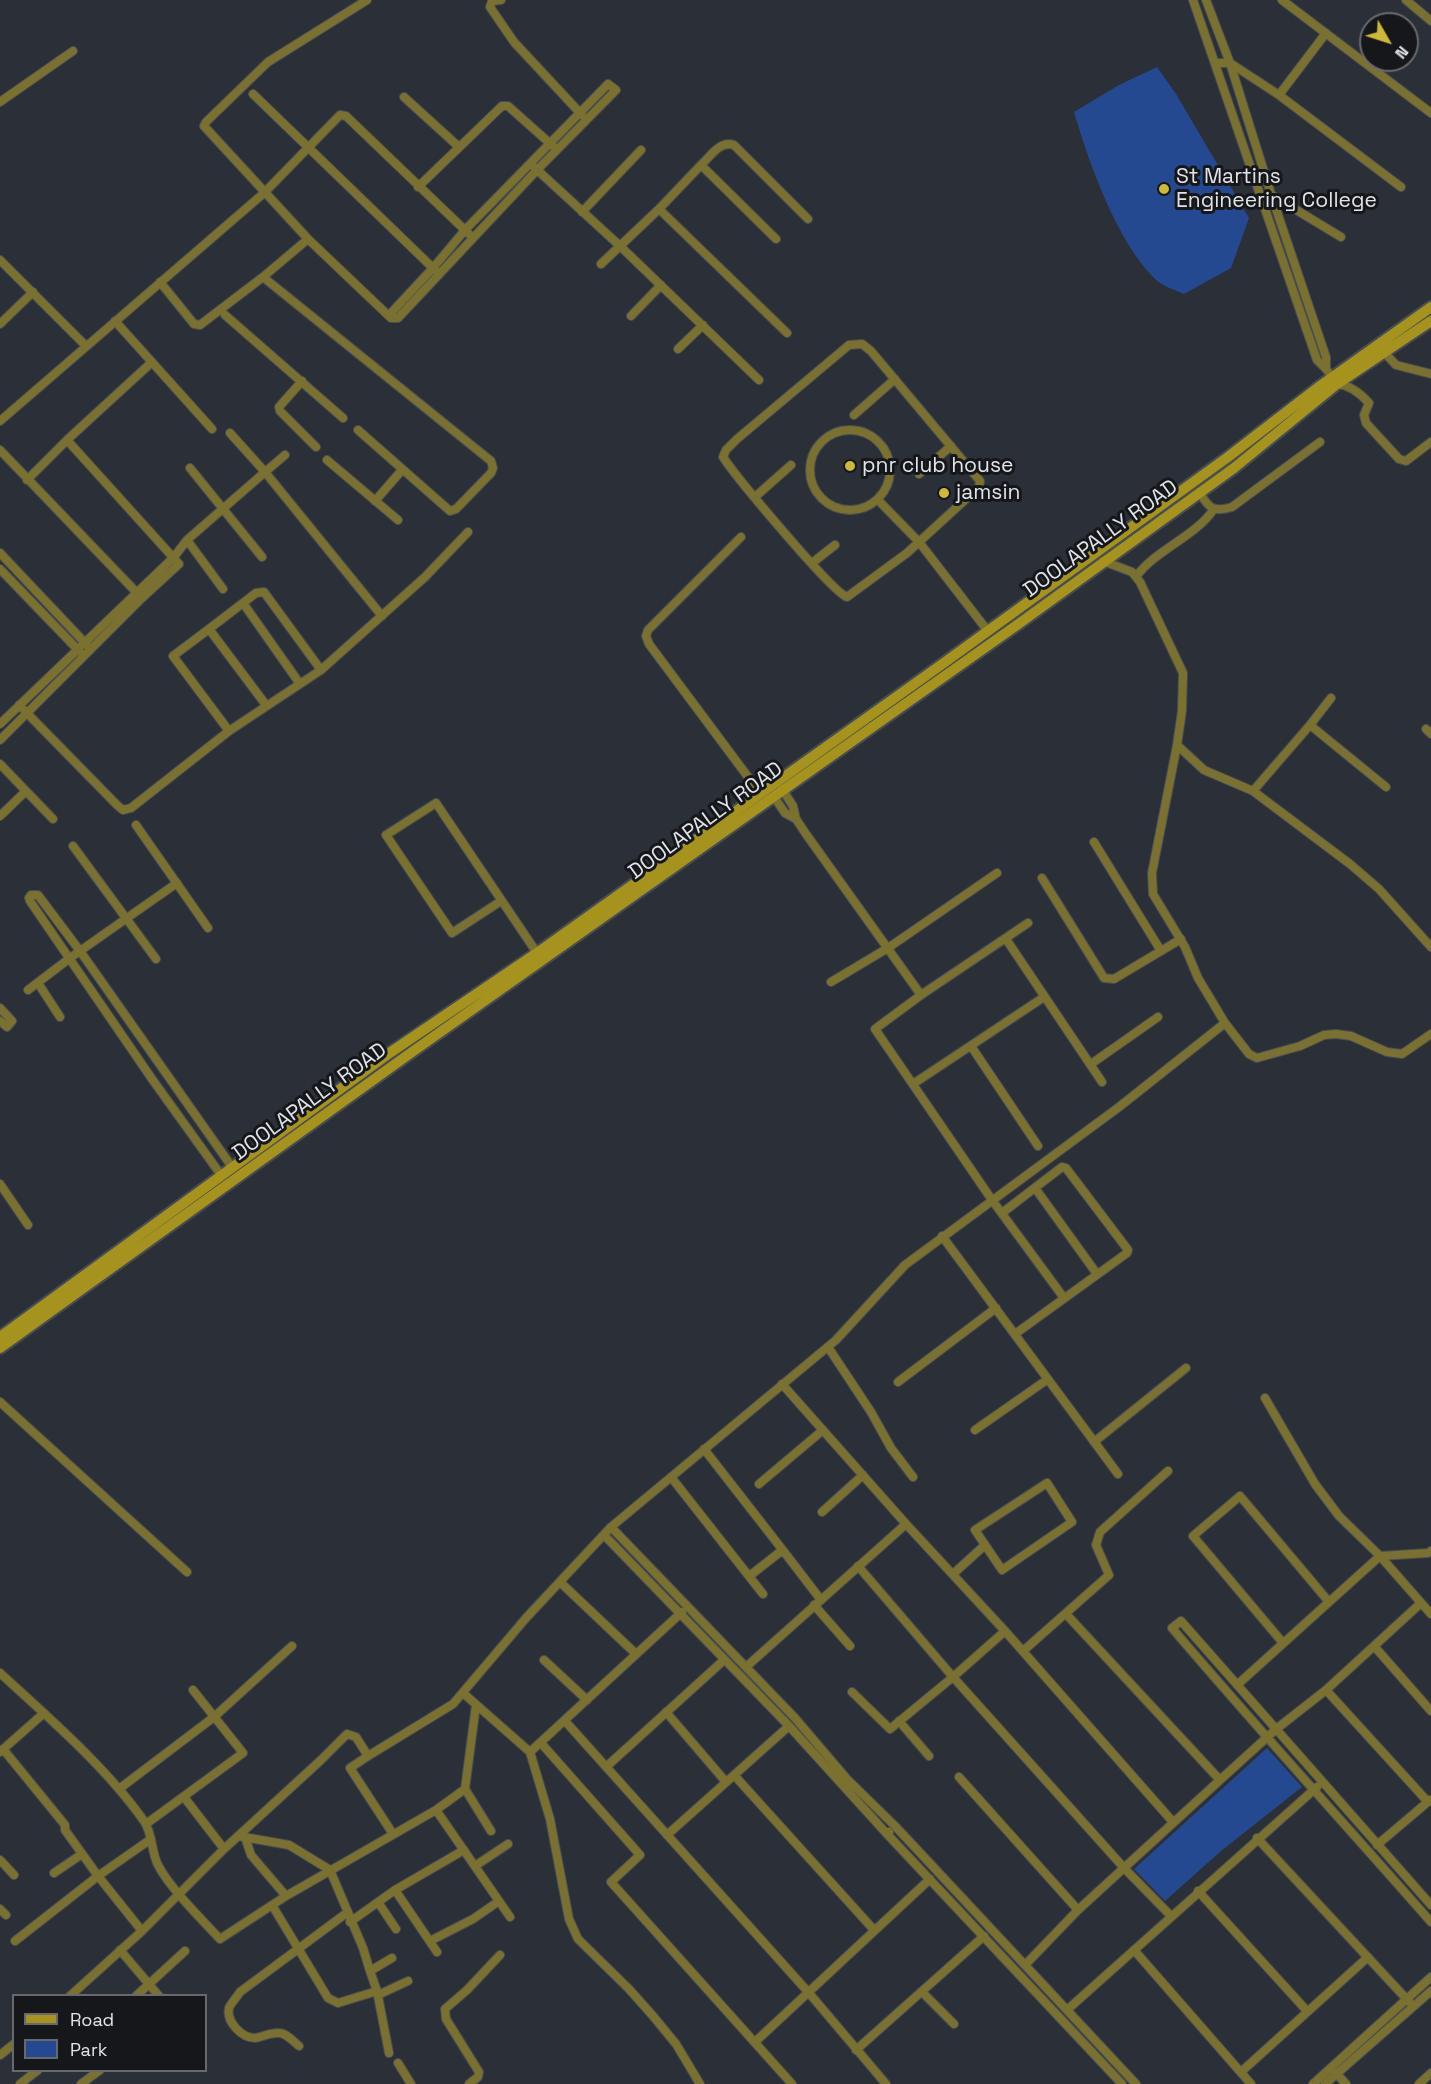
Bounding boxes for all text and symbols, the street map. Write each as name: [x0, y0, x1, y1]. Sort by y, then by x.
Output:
north arrow: [1359, 12, 1419, 72]
text: N: [1390, 42, 1413, 63]
place label: St Martins Engineering College: [1176, 164, 1377, 214]
marker: St Martins Engineering College: [1157, 182, 1171, 196]
place label: pnr club house: [862, 453, 1013, 479]
marker: pnr club house: [843, 459, 857, 473]
street label: DOOLAPALLY ROAD: [1019, 475, 1183, 603]
place label: jamsin: [956, 480, 1020, 506]
marker: jamsin: [937, 486, 951, 500]
street label: DOOLAPALLY ROAD: [624, 757, 788, 885]
street label: DOOLAPALLY ROAD: [228, 1038, 392, 1166]
legend: [12, 1994, 207, 2072]
text: Road: [70, 2008, 114, 2031]
text: Park: [70, 2038, 107, 2061]

